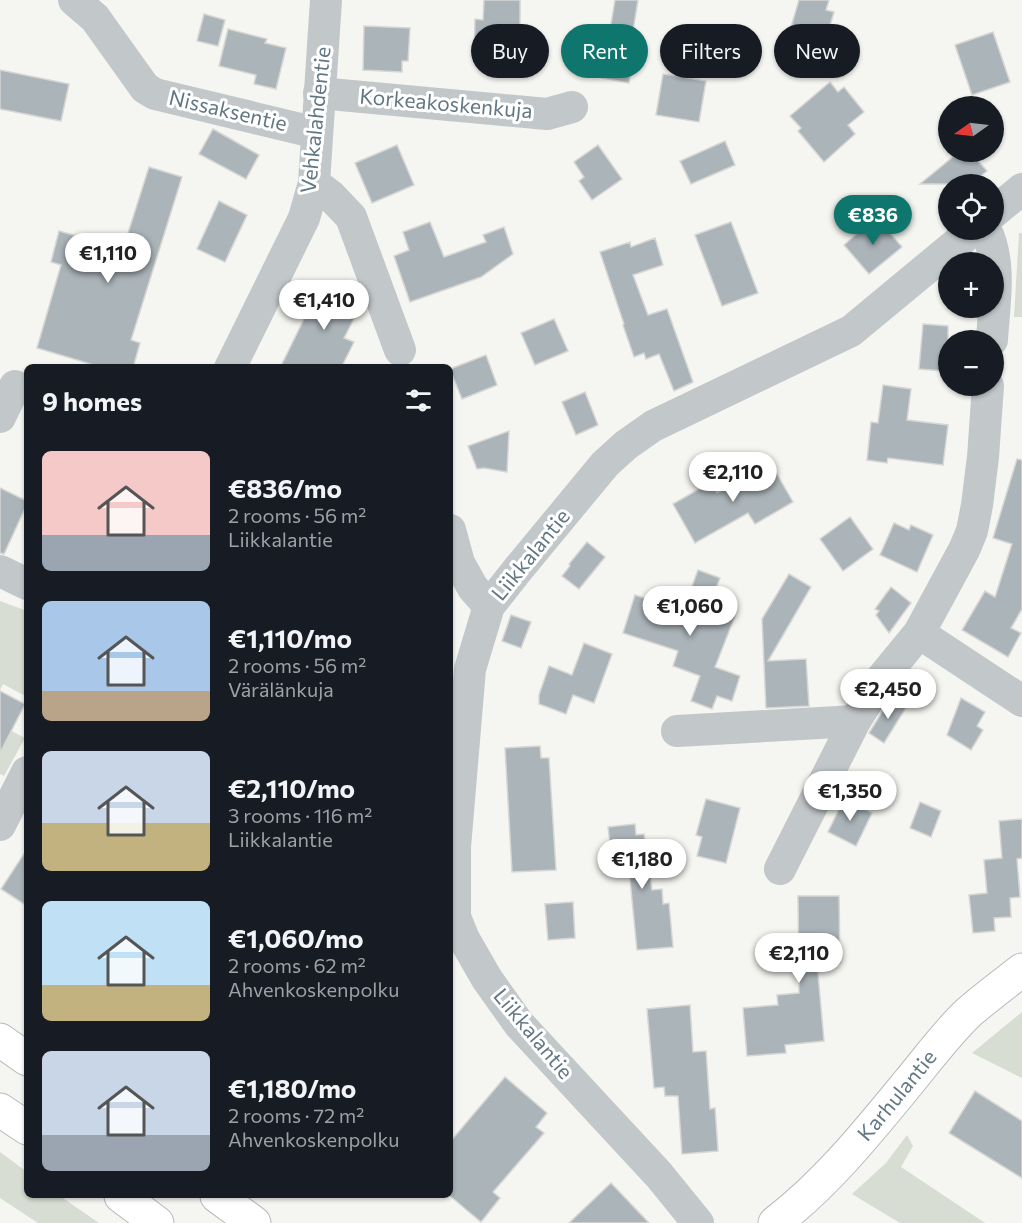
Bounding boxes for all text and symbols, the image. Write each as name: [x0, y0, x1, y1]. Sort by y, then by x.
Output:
chip: Buy: [471, 24, 549, 78]
chip: Rent: [561, 24, 648, 78]
chip: Filters: [660, 24, 762, 78]
chip: New: [774, 24, 860, 78]
street label: Vehkalahdentie: [294, 45, 335, 194]
street label: Korkeakoskenkuja: [359, 82, 534, 123]
street label: Nissaksentie: [167, 84, 290, 135]
north arrow: [938, 96, 1004, 162]
map controls: [938, 96, 1004, 396]
button: locate: [938, 174, 1004, 240]
pin: €836: [837, 195, 909, 246]
text: €836: [848, 202, 898, 226]
pin: €1,110: [59, 233, 157, 284]
text: €1,110: [79, 240, 137, 264]
button: +: [938, 252, 1004, 318]
pin: €1,410: [275, 280, 373, 331]
text: €1,410: [293, 287, 355, 311]
button: −: [938, 330, 1004, 396]
icon: filters: [402, 384, 435, 417]
text: 9 homes: [42, 385, 142, 416]
pin: €2,110: [684, 452, 782, 503]
text: €2,110: [703, 459, 763, 483]
text: €836/mo: [228, 472, 342, 503]
icon: home: [90, 475, 162, 547]
text: 2 rooms · 56 m²: [228, 503, 366, 527]
street label: Liikkalantie: [486, 503, 574, 605]
text: Liikkalantie: [228, 527, 333, 551]
pin: €1,060: [641, 586, 739, 637]
text: €1,060: [657, 593, 723, 617]
text: €1,110/mo: [228, 622, 352, 653]
icon: home: [90, 625, 162, 697]
text: 2 rooms · 56 m²: [228, 653, 366, 677]
pin: €2,450: [839, 669, 937, 720]
text: €2,450: [854, 676, 922, 700]
text: Värälänkuja: [228, 677, 334, 701]
pin: €1,350: [801, 771, 899, 822]
text: €2,110/mo: [228, 772, 355, 803]
icon: home: [90, 775, 162, 847]
text: €1,350: [818, 778, 882, 802]
text: 3 rooms · 116 m²: [228, 803, 372, 827]
text: Liikkalantie: [228, 827, 333, 851]
pin: €1,180: [593, 839, 691, 890]
text: €1,180: [611, 846, 673, 870]
text: €1,060/mo: [228, 922, 363, 953]
icon: home: [90, 925, 162, 997]
pin: €2,110: [750, 933, 848, 984]
text: €2,110: [769, 940, 829, 964]
text: 2 rooms · 62 m²: [228, 953, 366, 977]
text: Ahvenkoskenpolku: [228, 977, 399, 1001]
street label: Liikkalantie: [489, 983, 579, 1083]
street label: Karhulantie: [851, 1044, 941, 1145]
text: €1,180/mo: [228, 1072, 356, 1103]
icon: home: [90, 1075, 162, 1147]
text: 2 rooms · 72 m²: [228, 1103, 364, 1127]
text: Ahvenkoskenpolku: [228, 1127, 399, 1151]

